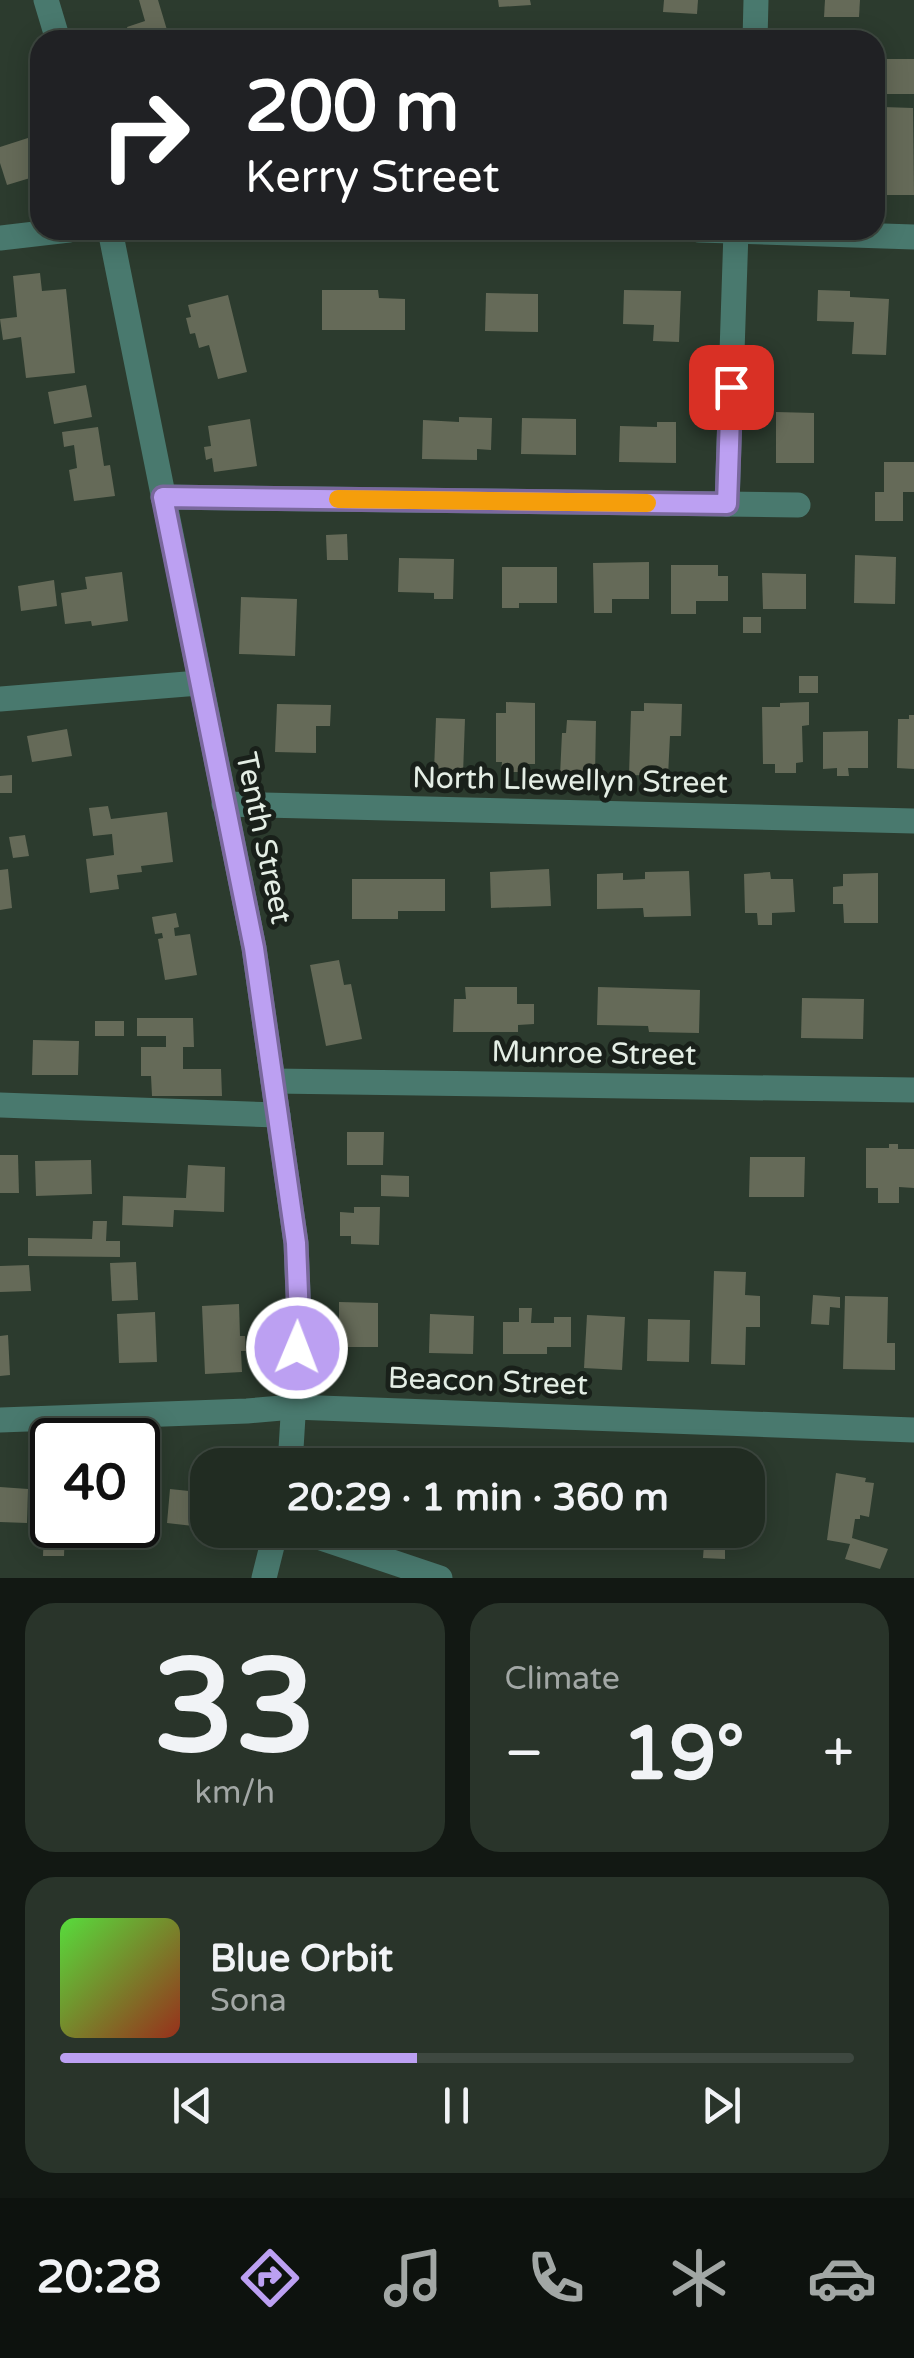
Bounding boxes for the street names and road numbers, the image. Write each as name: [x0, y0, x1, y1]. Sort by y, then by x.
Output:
street label: Tenth Street: [227, 749, 300, 927]
street label: North Llewellyn Street: [412, 759, 728, 802]
street label: Munroe Street: [491, 1033, 697, 1074]
street label: Beacon Street: [387, 1360, 589, 1403]

